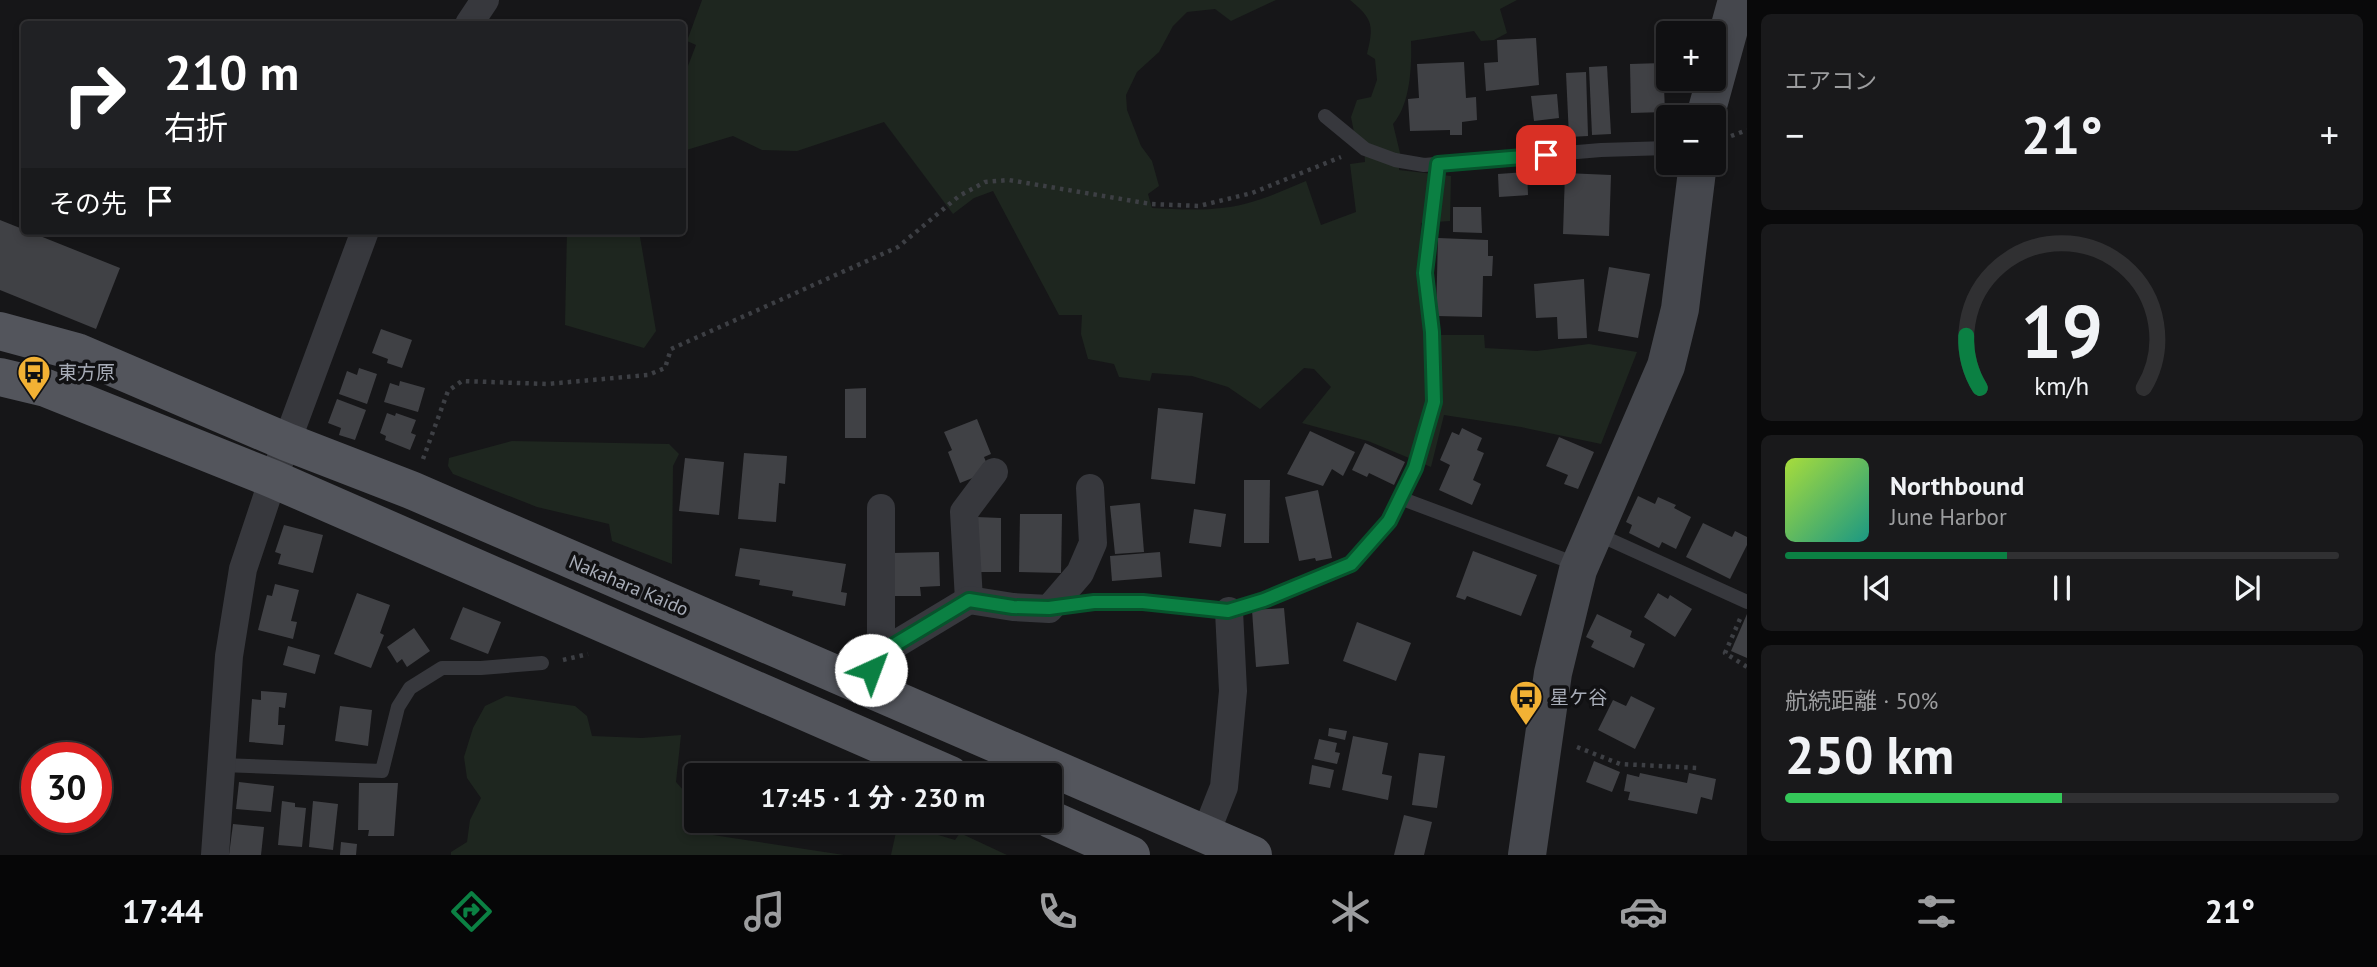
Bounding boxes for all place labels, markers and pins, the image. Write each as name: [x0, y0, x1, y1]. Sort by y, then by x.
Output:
pin: [1516, 125, 1576, 185]
bus stop icon: 東方原: [15, 353, 53, 402]
place label: 東方原: [58, 360, 115, 384]
bus stop icon: 星ケ谷: [1507, 678, 1545, 727]
place label: 星ケ谷: [1550, 685, 1607, 709]

